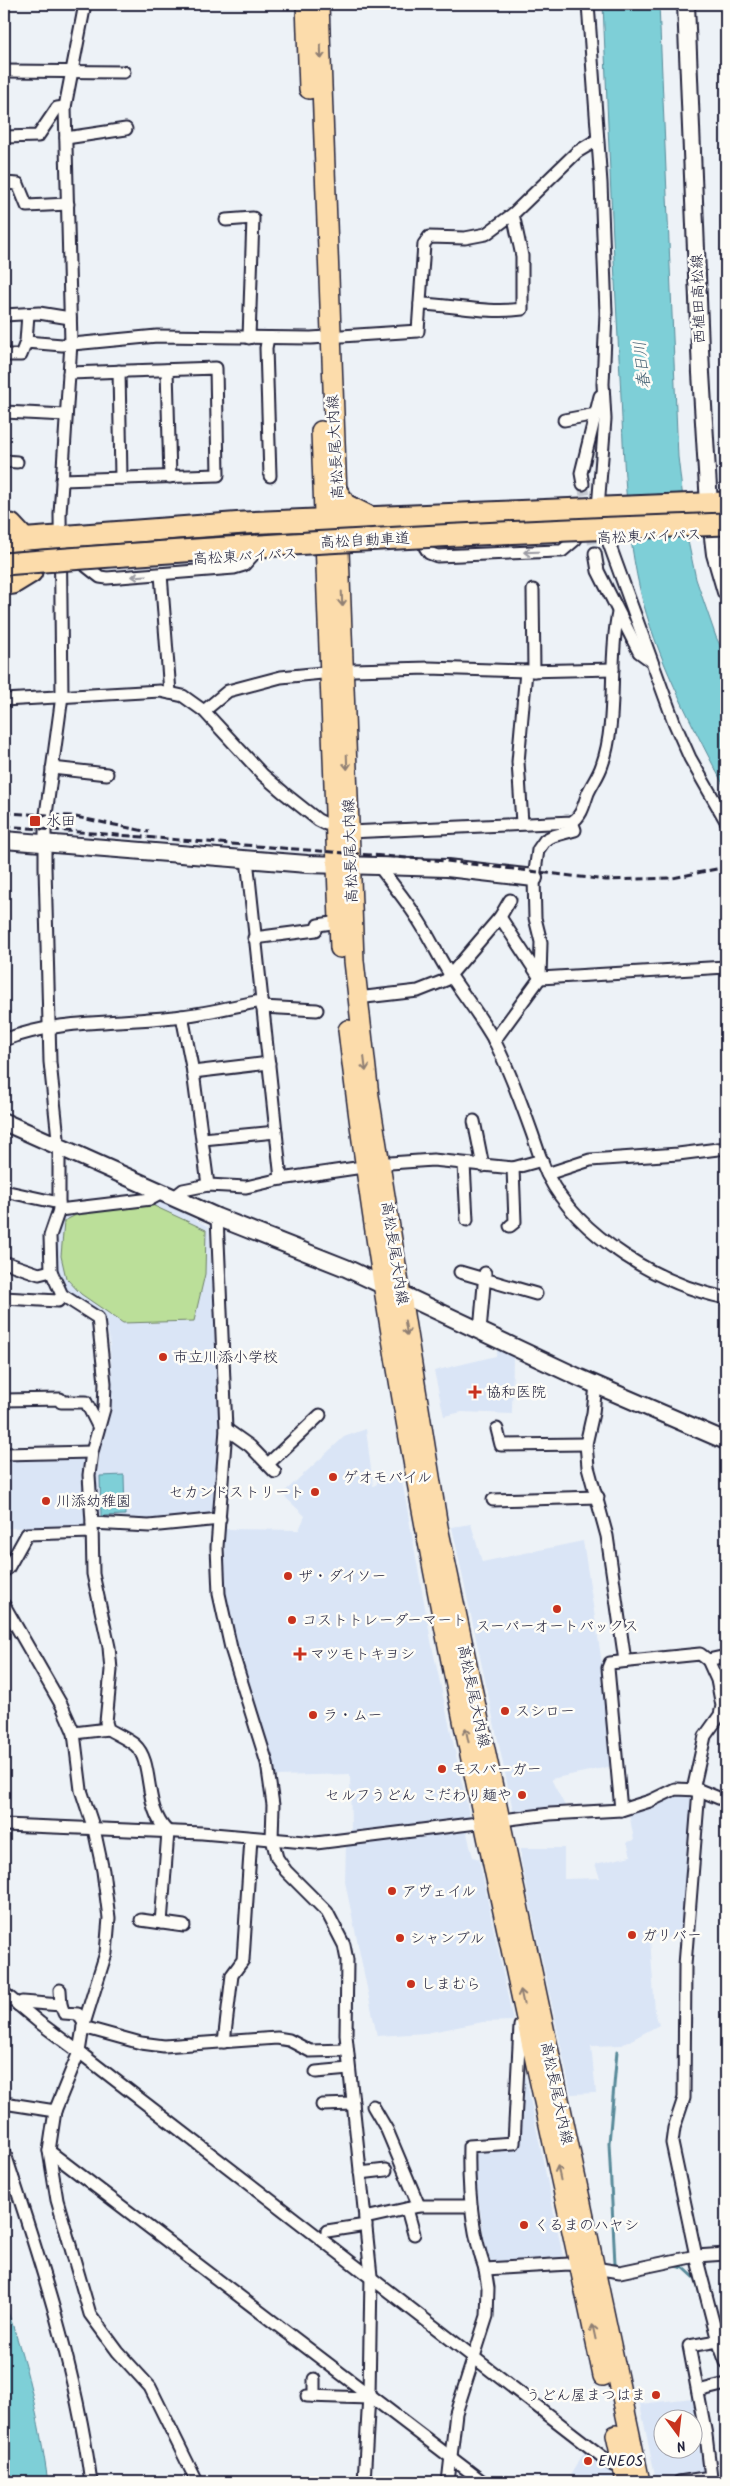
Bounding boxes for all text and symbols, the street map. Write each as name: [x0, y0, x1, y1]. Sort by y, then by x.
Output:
one-way arrow: [316, 44, 325, 60]
street label: 西植田高松線: [685, 254, 713, 344]
water label: 春日川: [628, 340, 657, 390]
street label: 高松長尾大内線: [321, 394, 351, 500]
street label: 高松東バイパス: [596, 523, 702, 551]
street label: 高松自動車道: [319, 527, 411, 555]
street label: 高松東バイパス: [192, 542, 298, 572]
one-way arrow: [523, 548, 539, 557]
one-way arrow: [132, 571, 148, 580]
one-way arrow: [337, 591, 346, 607]
one-way arrow: [342, 754, 351, 770]
street label: 高松長尾大内線: [337, 798, 365, 904]
place label: 水田: [46, 810, 76, 834]
marker: 水田: [28, 814, 42, 828]
one-way arrow: [360, 1055, 370, 1071]
street label: 高松長尾大内線: [374, 1199, 414, 1307]
one-way arrow: [401, 1320, 411, 1336]
place label: 市立川添小学校: [173, 1346, 278, 1370]
marker: 市立川添小学校: [157, 1351, 169, 1363]
place label: 協和医院: [486, 1381, 546, 1405]
marker: 協和医院: [468, 1385, 482, 1399]
place label: ゲオモバイル: [343, 1466, 432, 1490]
marker: ゲオモバイル: [327, 1471, 339, 1483]
place label: セカンドストリート: [169, 1481, 305, 1505]
marker: セカンドストリート: [309, 1486, 321, 1498]
place label: 川添幼稚園: [56, 1490, 131, 1514]
marker: 川添幼稚園: [40, 1495, 52, 1507]
place label: ザ・ダイソー: [298, 1565, 387, 1589]
marker: ザ・ダイソー: [282, 1570, 294, 1582]
marker: スーパーオートバックス: [551, 1603, 563, 1615]
place label: コストトレーダーマート: [302, 1609, 467, 1633]
marker: コストトレーダーマート: [286, 1614, 298, 1626]
place label: スーパーオートバックス: [475, 1615, 639, 1639]
street label: 高松長尾大内線: [450, 1642, 496, 1750]
place label: マツモトキヨシ: [310, 1643, 415, 1667]
marker: マツモトキヨシ: [294, 1648, 306, 1660]
place label: スシロー: [515, 1700, 575, 1724]
place label: ラ・ムー: [323, 1704, 382, 1728]
marker: スシロー: [499, 1705, 511, 1717]
marker: ラ・ムー: [307, 1709, 319, 1721]
one-way arrow: [462, 1728, 471, 1744]
place label: モスバーガー: [452, 1758, 542, 1782]
marker: モスバーガー: [436, 1763, 448, 1775]
place label: セルフうどん こだわり麺や: [325, 1784, 512, 1808]
marker: セルフうどん こだわり麺や: [516, 1789, 528, 1801]
place label: アヴェイル: [402, 1880, 476, 1904]
marker: アヴェイル: [386, 1885, 398, 1897]
place label: ガリバー: [642, 1924, 702, 1948]
place label: シャンブル: [410, 1927, 484, 1951]
marker: ガリバー: [626, 1929, 638, 1941]
marker: シャンブル: [394, 1932, 406, 1944]
place label: しまむら: [421, 1973, 481, 1997]
marker: しまむら: [405, 1978, 417, 1990]
one-way arrow: [517, 1989, 526, 2005]
street label: 高松長尾大内線: [533, 2039, 579, 2147]
one-way arrow: [554, 2166, 563, 2182]
place label: くるまのハヤシ: [534, 2214, 639, 2238]
marker: くるまのハヤシ: [518, 2219, 530, 2231]
one-way arrow: [589, 2324, 598, 2340]
place label: うどん屋まつはま: [526, 2384, 646, 2408]
marker: うどん屋まつはま: [650, 2389, 662, 2401]
north arrow: [652, 2408, 702, 2458]
text: N: [674, 2434, 688, 2457]
place label: ENEOS: [598, 2450, 643, 2474]
marker: ENEOS: [582, 2455, 594, 2467]

